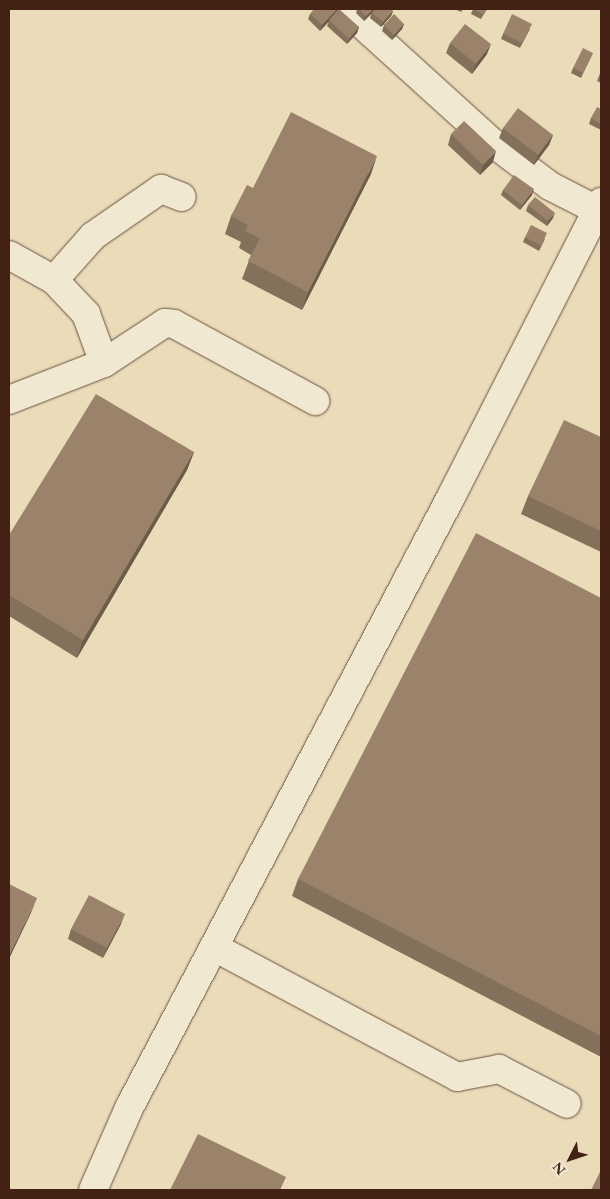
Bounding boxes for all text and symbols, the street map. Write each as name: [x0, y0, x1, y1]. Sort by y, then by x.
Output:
north arrow: [545, 1134, 595, 1184]
text: N: [548, 1159, 569, 1179]

